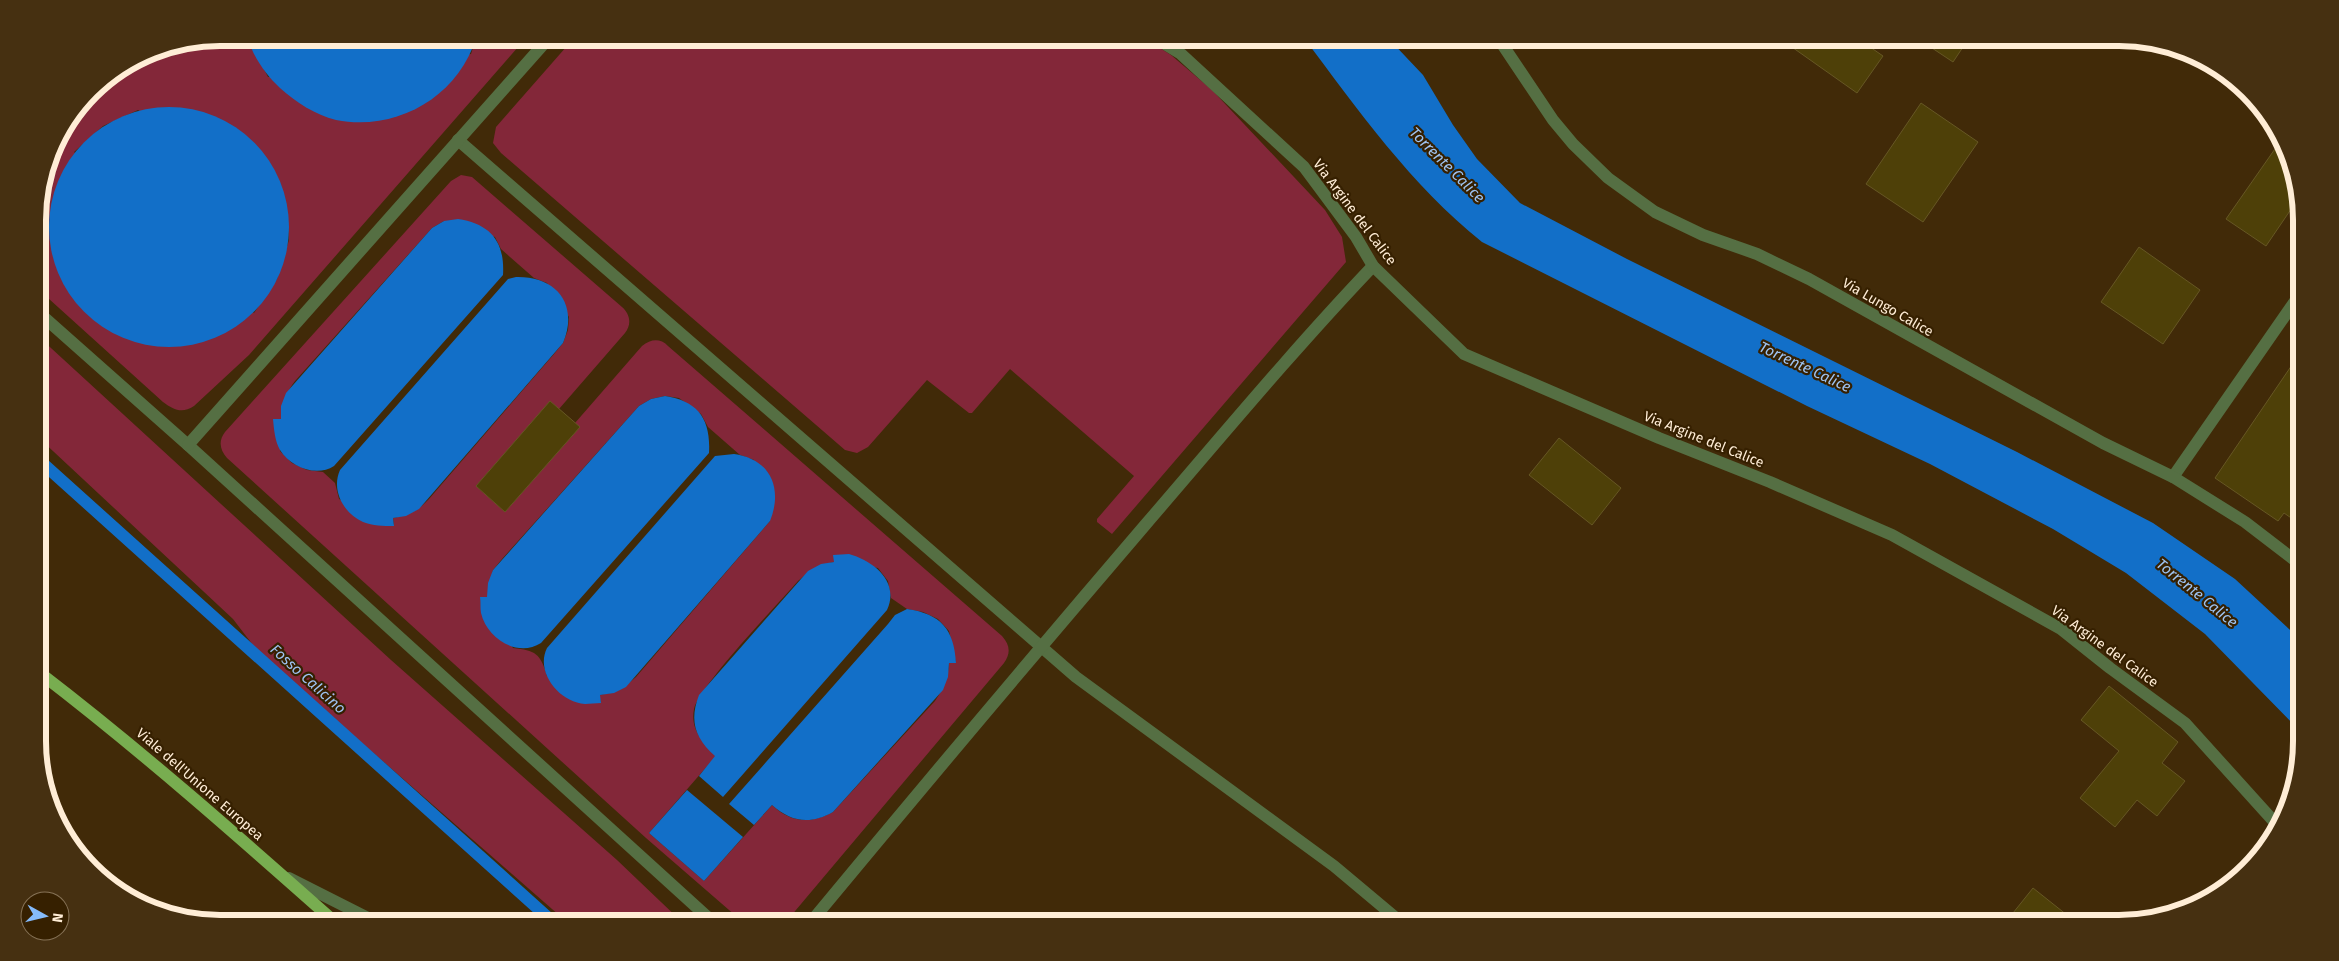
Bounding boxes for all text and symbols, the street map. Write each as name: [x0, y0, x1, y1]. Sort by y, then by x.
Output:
water label: Torrente Calice: [1406, 124, 1489, 207]
street label: Via Argine del Calice: [1309, 156, 1400, 269]
street label: Via Lungo Calice: [1839, 274, 1936, 340]
water label: Torrente Calice: [1756, 338, 1854, 396]
street label: Via Argine del Calice: [1641, 408, 1766, 471]
water label: Torrente Calice: [2153, 555, 2241, 631]
street label: Via Argine del Calice: [2048, 602, 2162, 691]
water label: Fosso Calicino: [267, 640, 349, 718]
street label: Viale dell'Unione Europea: [133, 725, 267, 844]
north arrow: [20, 891, 70, 941]
text: N: [48, 912, 66, 924]

